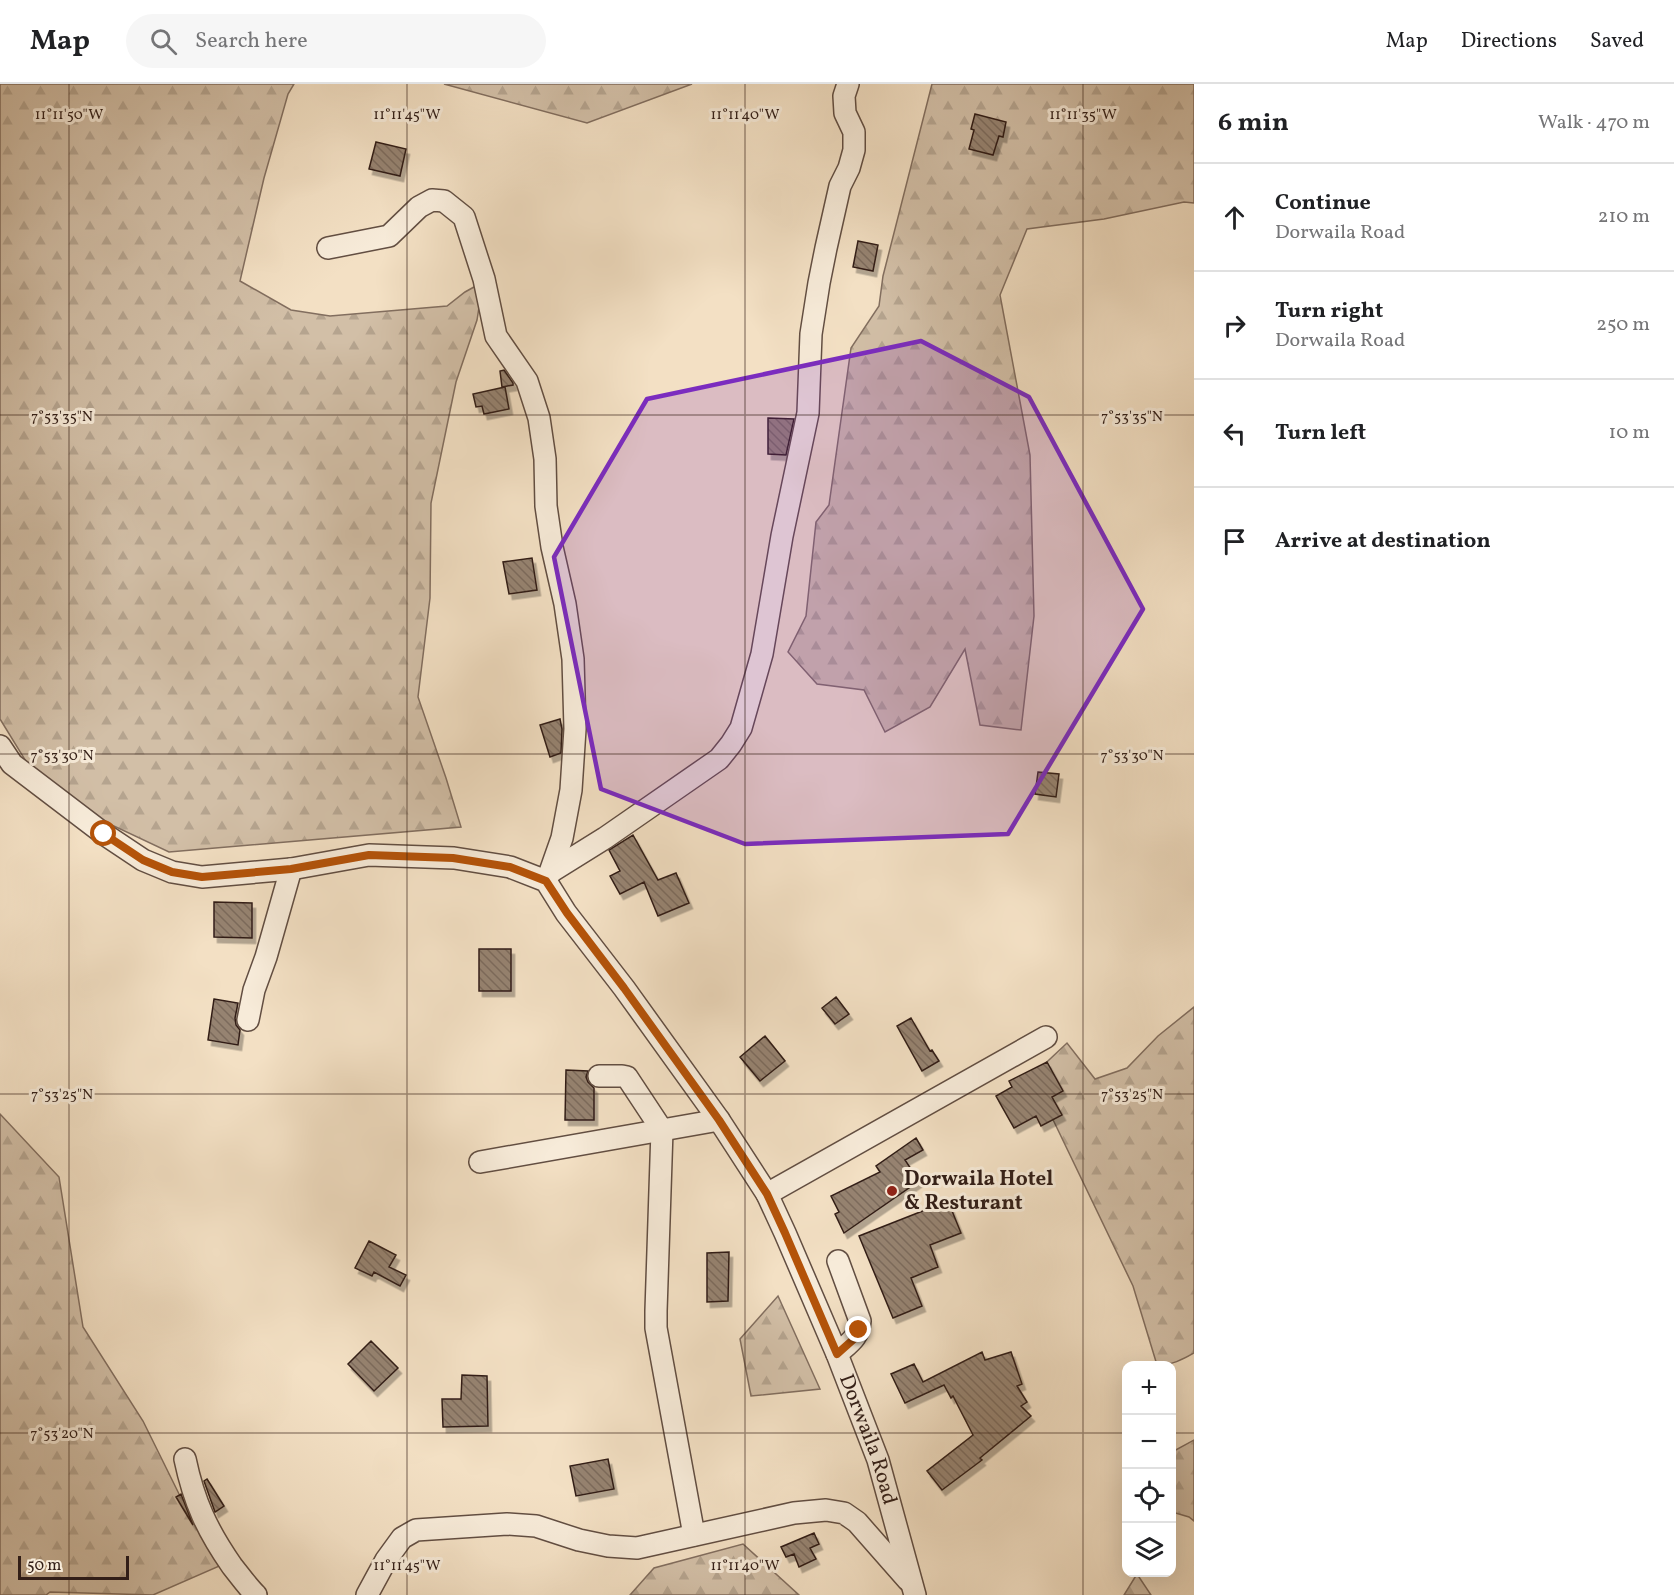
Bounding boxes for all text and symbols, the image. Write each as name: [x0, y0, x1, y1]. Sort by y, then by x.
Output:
search box: [126, 14, 546, 68]
text: Map: [30, 22, 90, 61]
icon: search: [147, 25, 180, 58]
text: Search here: [195, 26, 308, 57]
text: Map: [1386, 27, 1428, 56]
text: Directions: [1461, 27, 1557, 56]
text: Saved: [1590, 27, 1644, 56]
text: 11°11'50"W: [35, 105, 103, 126]
text: 11°11'45"W: [373, 105, 441, 126]
text: 11°11'40"W: [711, 105, 779, 126]
text: 11°11'35"W: [1049, 105, 1117, 126]
text: 6 min: [1218, 105, 1289, 141]
text: Walk · 470 m: [1538, 109, 1650, 137]
text: Continue: [1275, 188, 1371, 219]
icon: ahead: [1218, 201, 1251, 234]
text: 210 m: [1598, 203, 1650, 231]
text: Dorwaila Road: [1275, 219, 1405, 247]
text: Turn right: [1275, 296, 1383, 327]
icon: right: [1218, 309, 1251, 342]
text: 250 m: [1596, 311, 1650, 339]
text: Dorwaila Road: [1275, 327, 1405, 355]
text: 7°53'35"N: [31, 407, 93, 428]
text: 7°53'35"N: [1101, 407, 1163, 428]
icon: left: [1218, 417, 1251, 450]
text: Turn left: [1275, 418, 1366, 449]
text: 10 m: [1609, 419, 1650, 447]
icon: arrive: [1218, 525, 1251, 558]
text: Arrive at destination: [1275, 526, 1491, 557]
text: 7°53'30"N: [30, 746, 94, 767]
text: 7°53'30"N: [1100, 746, 1164, 767]
route start: [90, 820, 116, 846]
text: 7°53'25"N: [31, 1085, 93, 1106]
text: 7°53'25"N: [1101, 1085, 1163, 1106]
place label: Dorwaila Hotel & Resturant: [904, 1165, 1053, 1218]
marker: Dorwaila Hotel & Resturant: [885, 1184, 899, 1198]
route end: [845, 1316, 871, 1342]
map controls: [1122, 1361, 1176, 1577]
button: +: [1122, 1361, 1176, 1415]
street label: Dorwaila Road: [832, 1370, 904, 1508]
button: −: [1122, 1415, 1176, 1469]
text: 7°53'20"N: [30, 1424, 94, 1445]
button: locate: [1122, 1469, 1176, 1523]
button: layers: [1122, 1523, 1176, 1577]
scale bar: [18, 1553, 129, 1580]
text: 50 m: [27, 1555, 61, 1577]
text: 11°11'45"W: [373, 1556, 441, 1577]
text: 11°11'40"W: [711, 1556, 779, 1577]

